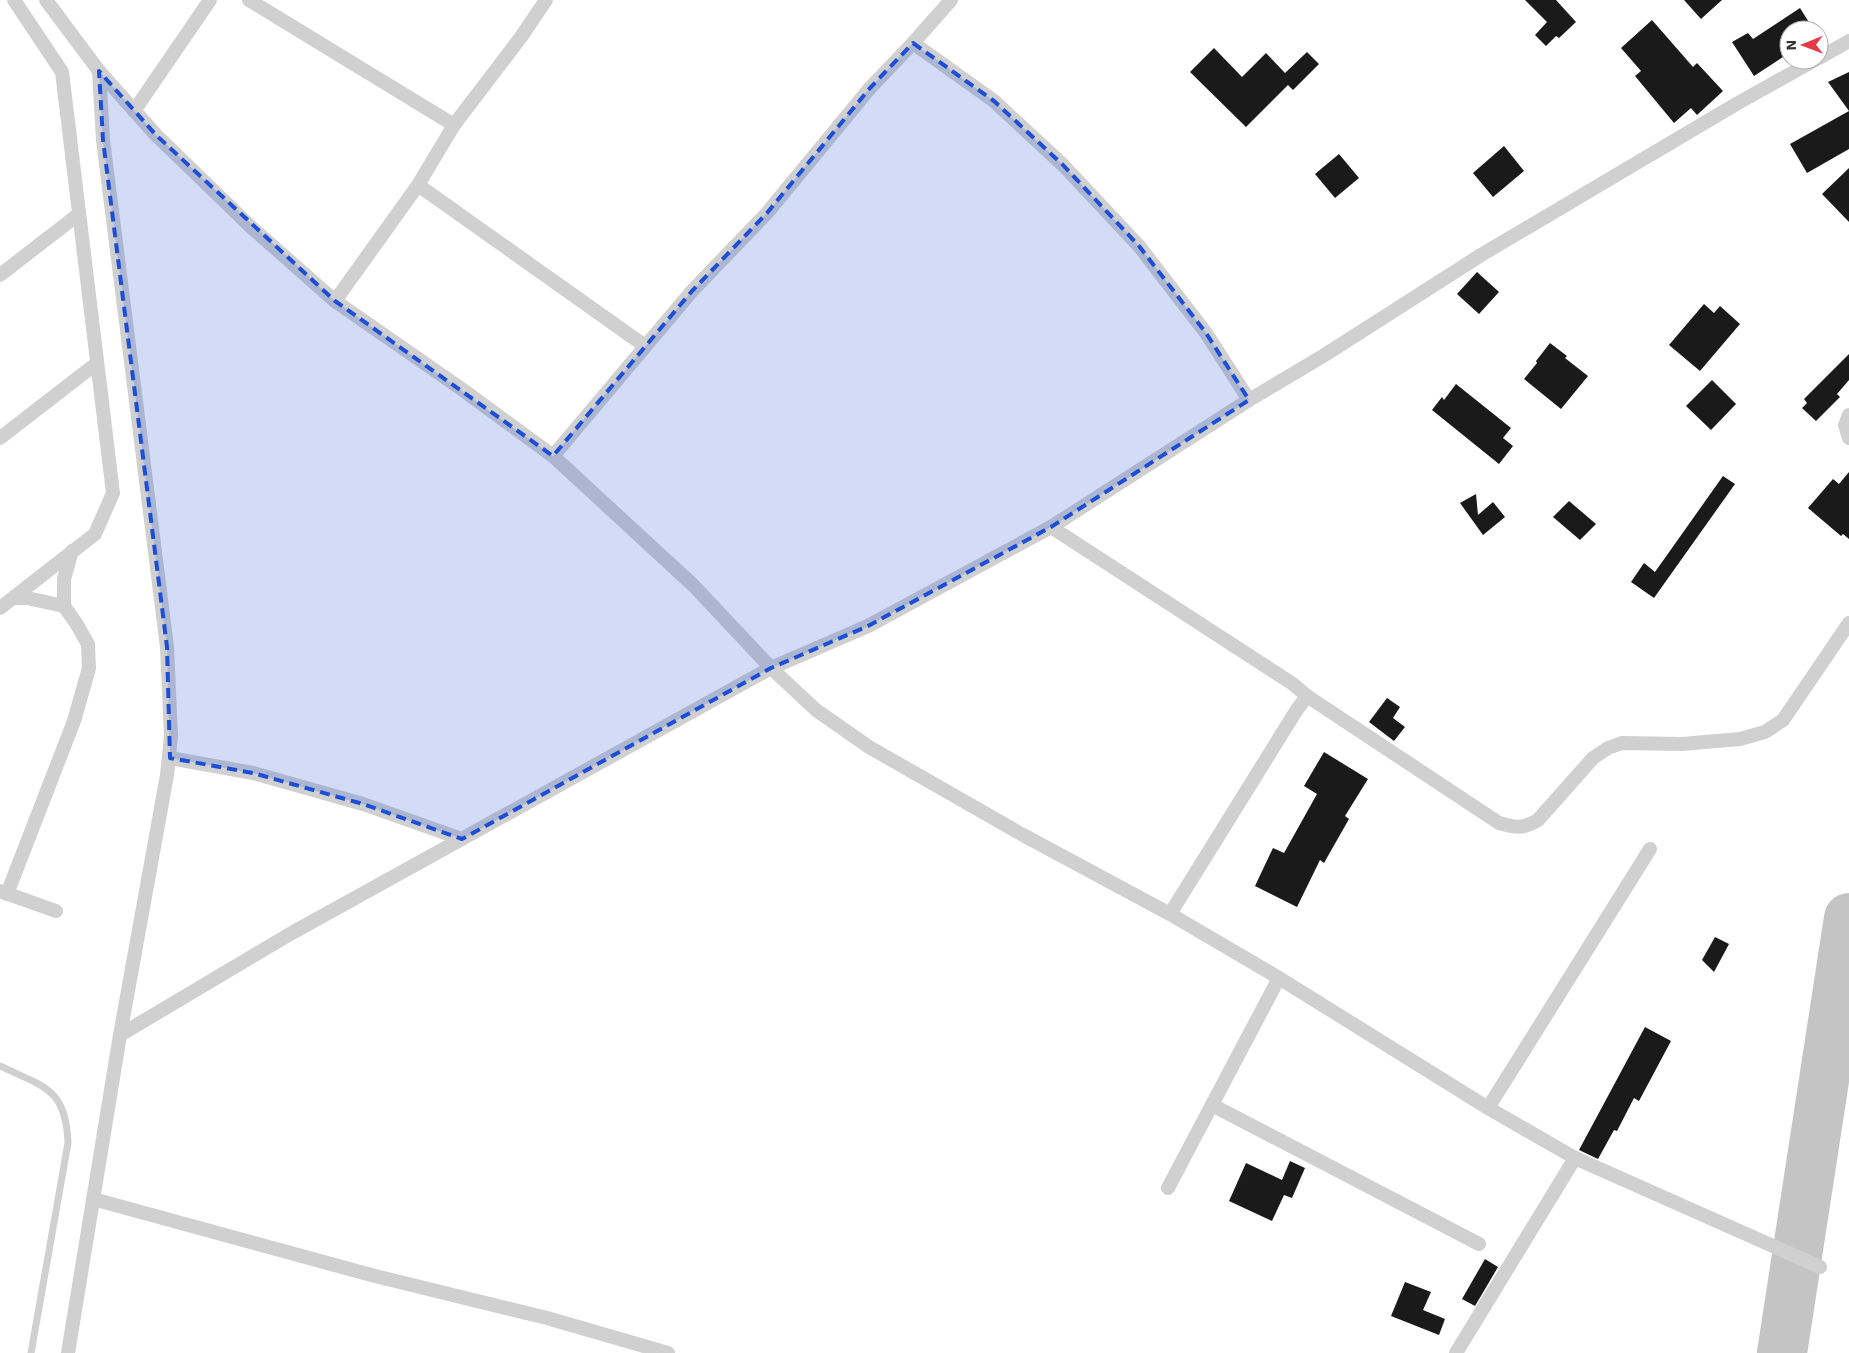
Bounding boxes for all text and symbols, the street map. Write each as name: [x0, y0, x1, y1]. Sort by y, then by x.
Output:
north arrow: [1779, 20, 1829, 70]
text: N: [1783, 40, 1799, 51]

